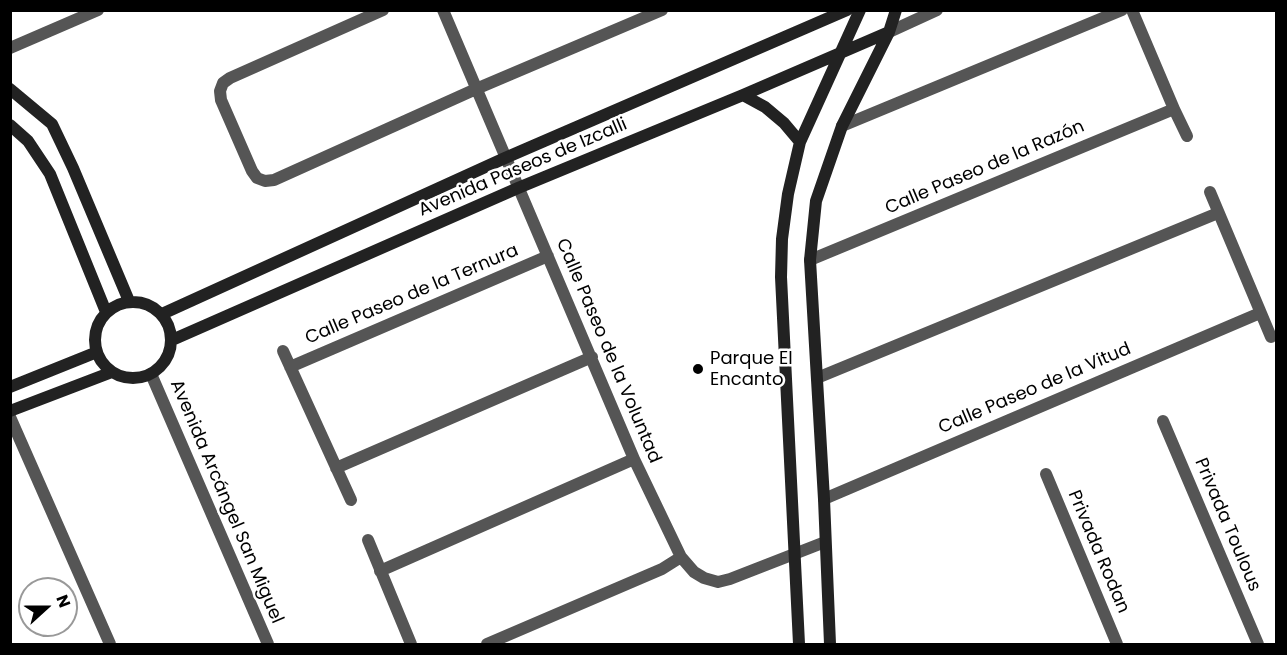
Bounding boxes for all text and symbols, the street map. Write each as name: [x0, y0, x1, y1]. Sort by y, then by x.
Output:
street label: Avenida Paseos de Izcalli: [415, 114, 631, 222]
street label: Calle Paseo de la Razón: [882, 116, 1088, 220]
street label: Calle Paseo de la Voluntad: [551, 235, 665, 467]
street label: Calle Paseo de la Ternura: [302, 240, 522, 350]
street label: Calle Paseo de la Vitud: [936, 339, 1134, 439]
place label: Parque El Encanto: [710, 348, 793, 391]
marker: Parque El Encanto: [691, 362, 705, 376]
street label: Avenida Arcángel San Miguel: [165, 377, 287, 627]
street label: Privada Toulous: [1189, 455, 1265, 595]
street label: Privada Rodan: [1062, 487, 1134, 617]
north arrow: [18, 577, 78, 637]
text: N: [51, 591, 76, 611]

